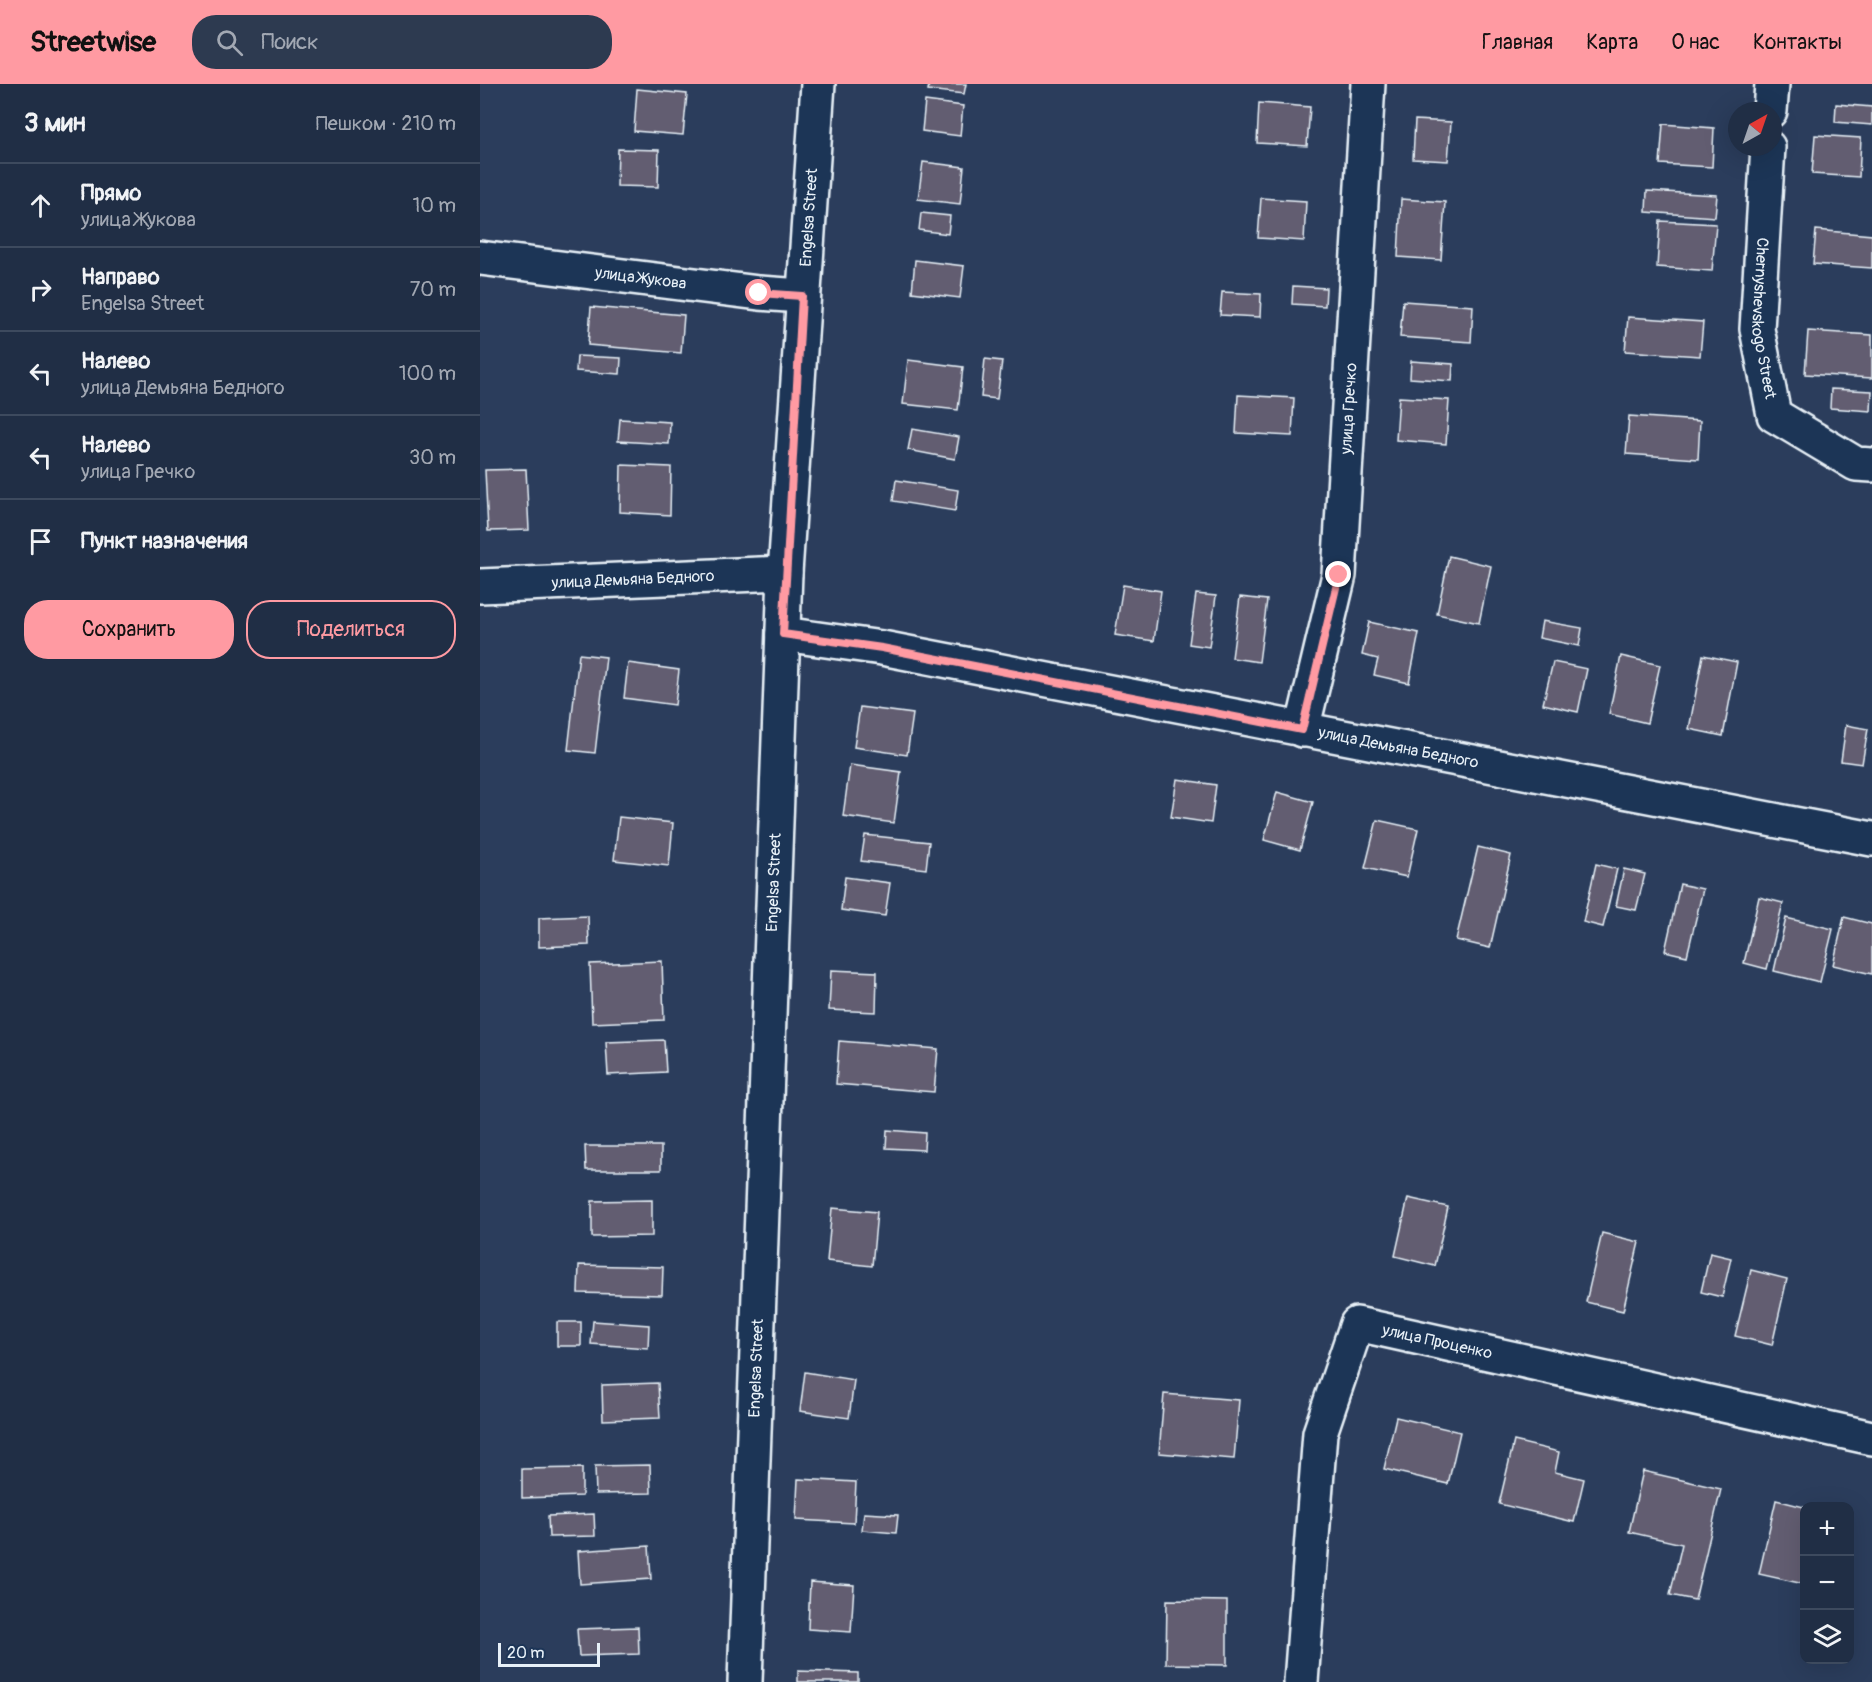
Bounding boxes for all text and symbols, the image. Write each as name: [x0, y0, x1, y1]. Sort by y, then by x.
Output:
search box: [192, 15, 612, 69]
text: Streetwise: [30, 25, 156, 60]
icon: search: [213, 26, 246, 59]
text: Поиск: [261, 28, 318, 56]
text: Главная: [1482, 29, 1553, 56]
text: Карта: [1586, 29, 1638, 56]
text: О нас: [1671, 29, 1720, 56]
text: Контакты: [1753, 29, 1842, 56]
north arrow: [1728, 102, 1782, 156]
text: 3 мин: [24, 107, 86, 139]
text: Пешком · 210 m: [316, 111, 456, 136]
street label: Engelsa Street: [796, 167, 822, 267]
text: Прямо: [81, 179, 141, 207]
icon: ahead: [24, 189, 57, 222]
text: 10 m: [412, 193, 456, 218]
text: улица Жукова: [81, 207, 196, 232]
street label: Chernyshevskogo Street: [1747, 237, 1781, 401]
street label: улица Жукова: [593, 262, 688, 294]
text: Направо: [81, 263, 160, 291]
icon: right: [24, 273, 57, 306]
text: 70 m: [410, 277, 456, 302]
route start: [745, 279, 771, 305]
text: Engelsa Street: [81, 291, 204, 316]
text: Налево: [81, 347, 150, 375]
icon: left: [24, 357, 57, 390]
text: 100 m: [399, 361, 456, 386]
street label: улица Гречко: [1336, 362, 1362, 456]
text: улица Демьяна Бедного: [81, 375, 285, 400]
text: Налево: [81, 431, 150, 459]
icon: left: [24, 441, 57, 474]
text: 30 m: [409, 445, 456, 470]
text: улица Гречко: [81, 459, 195, 484]
icon: arrive: [24, 525, 57, 558]
text: Пункт назначения: [81, 527, 248, 555]
route end: [1325, 561, 1351, 587]
street label: улица Демьяна Бедного: [550, 566, 715, 593]
button: Сохранить: [24, 600, 234, 659]
button: Поделиться: [246, 600, 456, 659]
street label: улица Демьяна Бедного: [1316, 722, 1481, 773]
street label: Engelsa Street: [762, 832, 786, 932]
street label: Engelsa Street: [745, 1318, 768, 1418]
street label: улица Проценко: [1379, 1320, 1494, 1364]
map controls: [1800, 1502, 1854, 1664]
button: +: [1800, 1502, 1854, 1556]
button: −: [1800, 1556, 1854, 1610]
button: layers: [1800, 1610, 1854, 1664]
scale bar: [498, 1640, 600, 1668]
text: 20 m: [507, 1643, 545, 1663]

